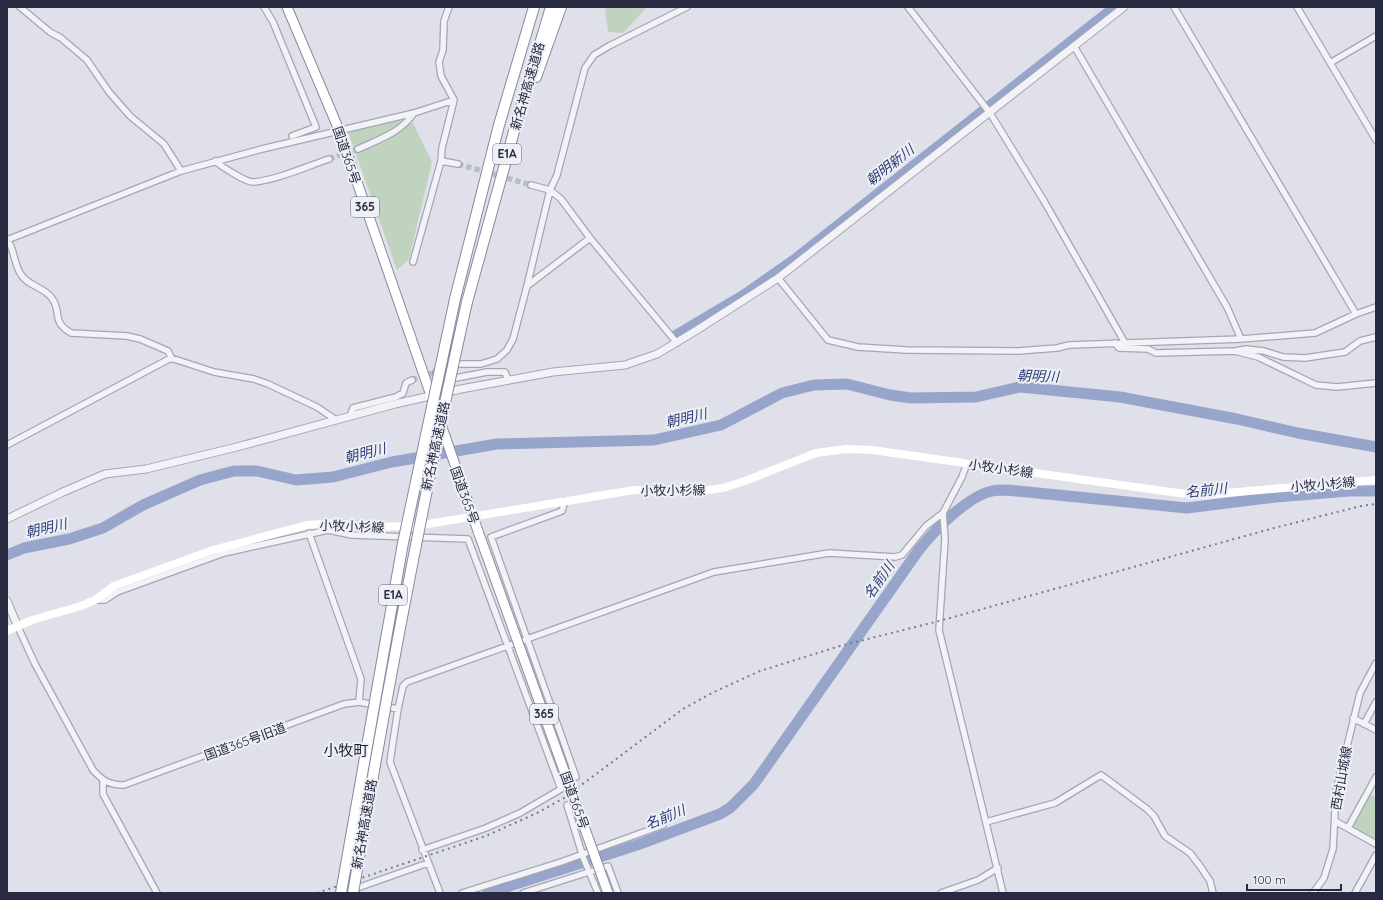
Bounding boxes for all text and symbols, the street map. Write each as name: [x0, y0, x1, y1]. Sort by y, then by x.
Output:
street label: 新名神高速道路: [507, 40, 547, 132]
street label: 国道365号: [330, 124, 364, 186]
water label: 朝明新川: [862, 139, 919, 189]
road number: E1A: [493, 144, 521, 164]
road number: 365: [351, 197, 379, 217]
water label: 朝明川: [1017, 366, 1061, 386]
street label: 新名神高速道路: [418, 400, 452, 492]
water label: 朝明川: [664, 404, 710, 431]
water label: 朝明川: [342, 439, 389, 467]
street label: 小牧小杉線: [968, 456, 1034, 480]
street label: 国道365号: [447, 464, 483, 526]
street label: 小牧小杉線: [1290, 473, 1356, 495]
water label: 名前川: [1184, 479, 1230, 501]
street label: 小牧小杉線: [640, 481, 706, 499]
water label: 朝明川: [24, 514, 70, 541]
street label: 小牧小杉線: [319, 517, 385, 535]
water label: 名前川: [860, 556, 900, 602]
road number: E1A: [379, 585, 407, 605]
road number: 365: [530, 704, 558, 724]
street label: 国道365号旧道: [202, 719, 288, 763]
district label: 小牧町: [323, 741, 369, 760]
street label: 西村山城線: [1327, 745, 1355, 811]
street label: 国道365号: [557, 769, 593, 831]
street label: 新名神高速道路: [348, 778, 380, 870]
water label: 名前川: [642, 800, 690, 833]
scale bar: [1247, 866, 1341, 892]
text: 100 m: [1253, 872, 1286, 887]

